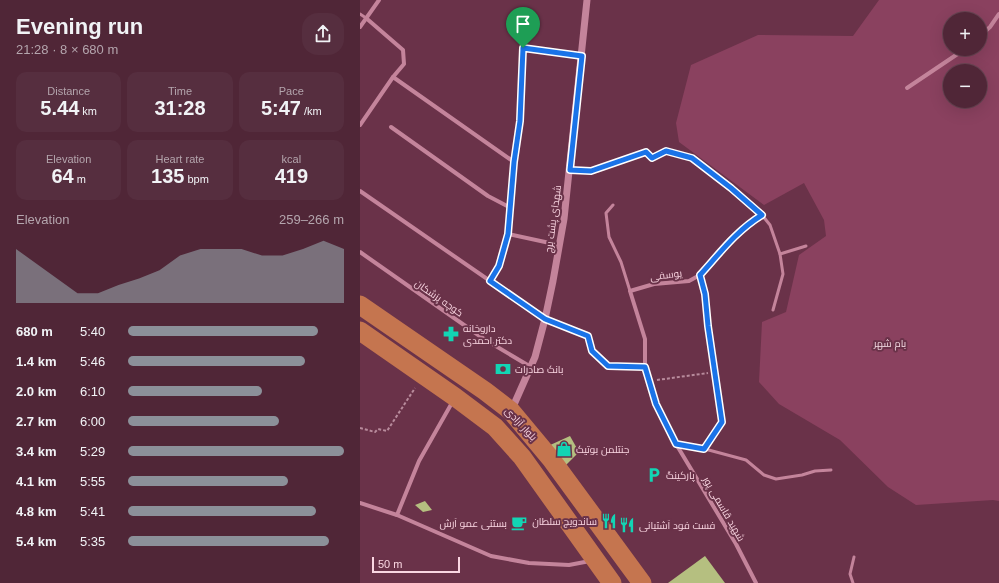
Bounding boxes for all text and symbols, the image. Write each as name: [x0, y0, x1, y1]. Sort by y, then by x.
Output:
pin: [506, 7.0, 540, 48]
map controls: [943, 12, 987, 108]
button: +: [943, 12, 987, 56]
button: share: [302, 13, 344, 55]
icon: arrive: [512, 13, 534, 35]
text: Evening run: [16, 14, 143, 39]
text: 21:28 · 8 × 680 m: [16, 42, 118, 57]
button: −: [943, 64, 987, 108]
text: Distance: [47, 85, 90, 97]
text: Time: [168, 85, 192, 97]
text: Pace: [279, 85, 304, 97]
text: 5.44: [40, 97, 79, 119]
text: 31:28: [154, 97, 206, 119]
text: 5:47: [261, 97, 301, 119]
text: km: [79, 105, 97, 117]
text: /km: [301, 105, 322, 117]
text: Elevation: [46, 153, 91, 165]
text: Heart rate: [156, 153, 204, 165]
text: kcal: [282, 153, 301, 165]
text: 64: [51, 165, 74, 187]
text: 135: [151, 165, 184, 187]
text: 419: [275, 165, 308, 187]
text: m: [74, 173, 86, 185]
text: bpm: [184, 173, 209, 185]
street label: شهدای پشت برج: [543, 184, 564, 254]
text: Elevation: [16, 212, 69, 227]
text: 259–266 m: [279, 212, 344, 227]
street label: یوسفی: [649, 268, 683, 283]
street label: کوچه پزشکان: [412, 277, 465, 319]
place label: داروخانه دکتر احمدی: [463, 323, 512, 347]
text: 680 m: [16, 324, 53, 339]
text: 5:40: [80, 324, 105, 339]
pharmacy icon: داروخانه دکتر احمدی: [442, 325, 460, 343]
park label: بام شهر: [873, 338, 906, 351]
text: 1.4 km: [16, 354, 56, 369]
text: 5:46: [80, 354, 105, 369]
bank icon: بانک صادرات: [494, 360, 512, 378]
place label: بانک صادرات: [515, 364, 563, 375]
text: 2.0 km: [16, 384, 56, 399]
text: 6:10: [80, 384, 105, 399]
street label: بلوار آزادی: [502, 405, 539, 444]
text: 2.7 km: [16, 414, 56, 429]
text: 6:00: [80, 414, 105, 429]
shop icon: جنتلمن بوتیک: [555, 440, 573, 458]
text: 3.4 km: [16, 444, 56, 459]
text: 5:29: [80, 444, 105, 459]
place label: جنتلمن بوتیک: [576, 444, 629, 456]
parking icon: پارکینگ: [645, 466, 663, 484]
place label: پارکینگ: [666, 470, 695, 482]
text: 4.1 km: [16, 474, 56, 489]
text: 5:55: [80, 474, 105, 489]
street label: شهید قاسمی پور: [700, 474, 747, 544]
text: 4.8 km: [16, 504, 56, 519]
text: 5:41: [80, 504, 105, 519]
restaurant icon: ساندویچ سلطان: [600, 512, 618, 530]
cafe icon: بستنی عمو آرش: [510, 514, 528, 532]
place label: ساندویچ سلطان: [532, 516, 597, 528]
restaurant icon: فست فود آشتیانی: [618, 516, 636, 534]
place label: بستنی عمو آرش: [440, 518, 507, 530]
place label: فست فود آشتیانی: [639, 520, 715, 532]
text: 5.4 km: [16, 534, 56, 549]
text: 5:35: [80, 534, 105, 549]
scale bar: [372, 555, 460, 574]
text: 50 m: [378, 558, 402, 570]

